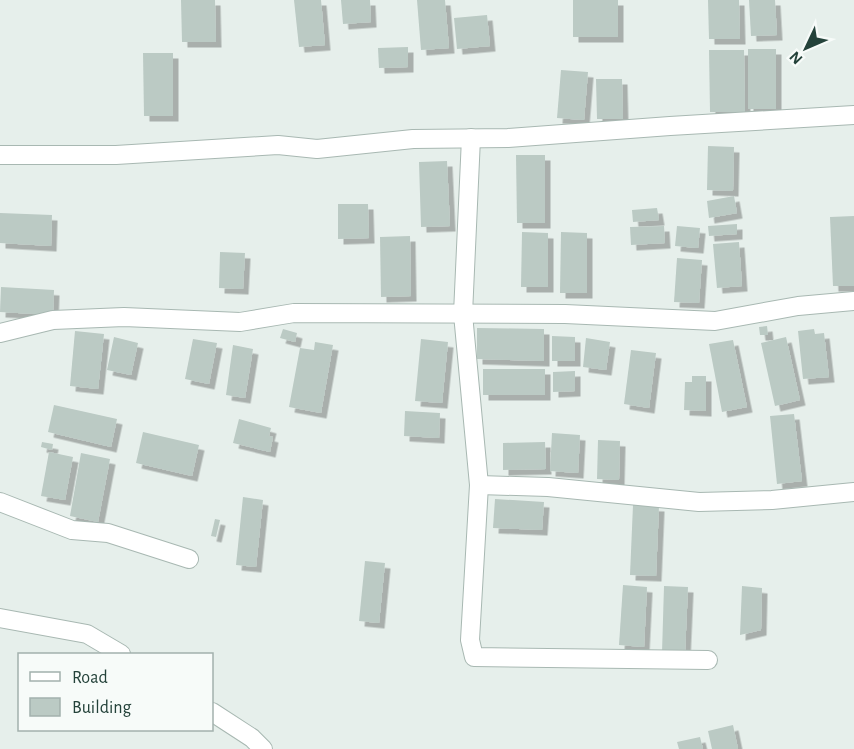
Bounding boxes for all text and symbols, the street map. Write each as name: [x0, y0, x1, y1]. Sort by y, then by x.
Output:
north arrow: [776, 18, 836, 78]
text: N: [786, 48, 806, 67]
legend: [18, 653, 213, 731]
text: Road: [72, 669, 108, 687]
text: Building: [72, 699, 132, 717]

